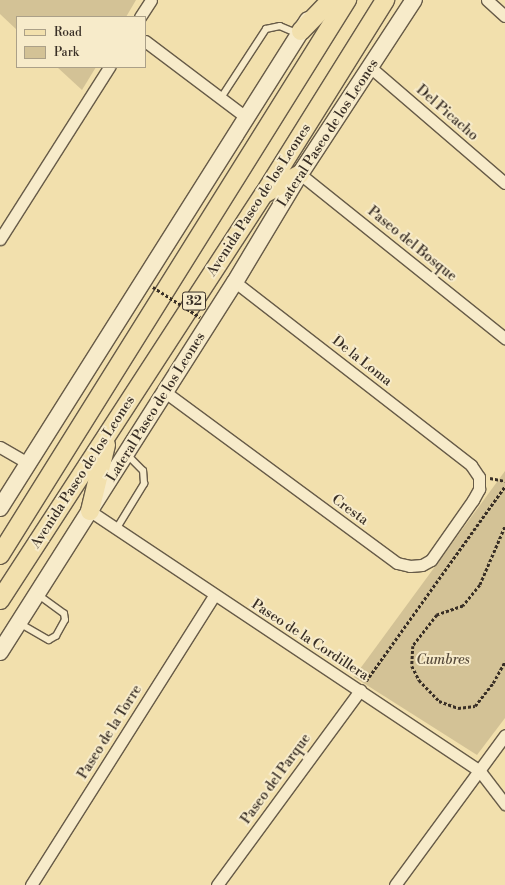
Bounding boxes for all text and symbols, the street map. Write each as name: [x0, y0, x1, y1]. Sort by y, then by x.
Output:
legend: [16, 16, 146, 68]
text: Road: [54, 25, 82, 40]
text: Park: [54, 45, 79, 60]
street label: Lateral Paseo de los Leones: [274, 56, 382, 210]
street label: Del Picacho: [413, 82, 481, 144]
street label: Avenida Paseo de los Leones: [203, 121, 315, 279]
street label: Paseo del Bosque: [364, 203, 460, 285]
road number: 32: [182, 290, 206, 312]
street label: Lateral Paseo de los Leones: [103, 329, 209, 485]
street label: De la Loma: [329, 332, 395, 390]
street label: Avenida Paseo de los Leones: [27, 393, 139, 551]
street label: Cresta: [328, 491, 372, 529]
street label: Paseo de la Cordillera: [248, 596, 372, 684]
park label: Cumbres: [416, 652, 470, 668]
street label: Paseo de la Torre: [74, 682, 146, 782]
street label: Paseo del Parque: [238, 731, 314, 827]

